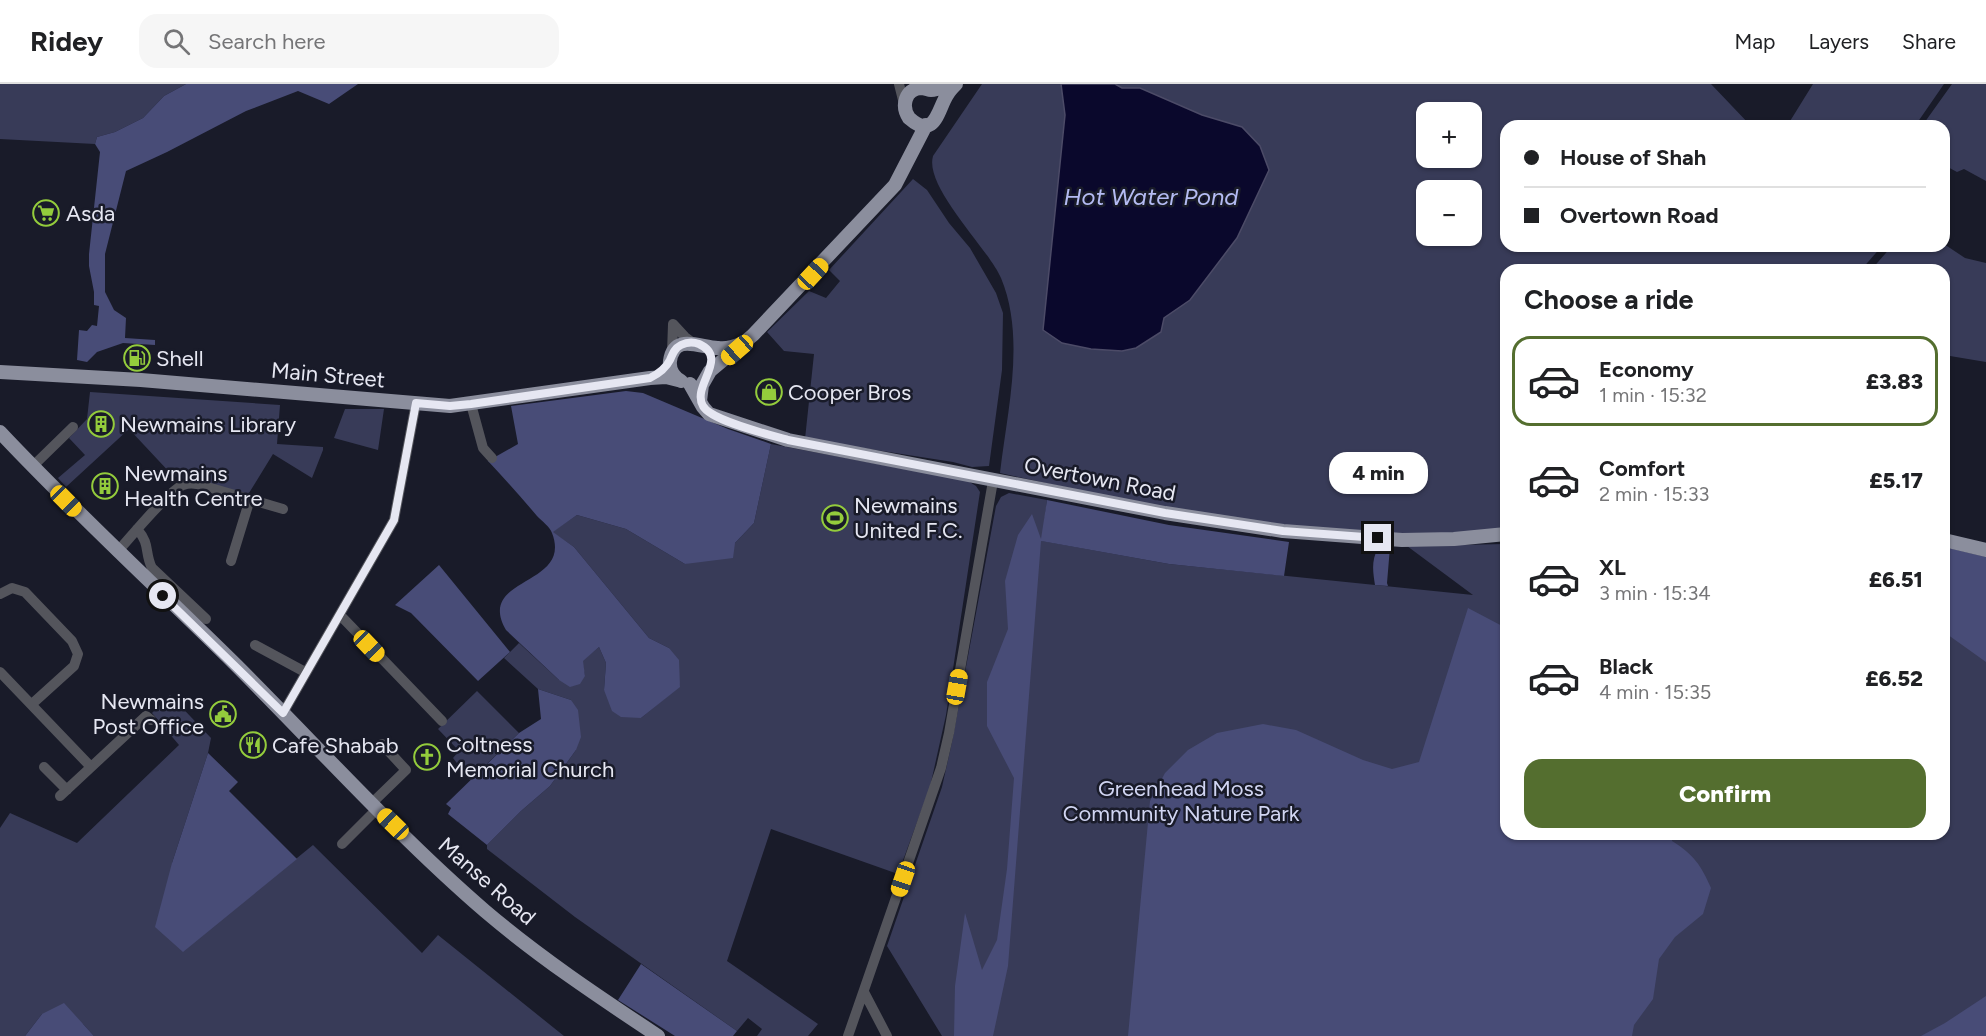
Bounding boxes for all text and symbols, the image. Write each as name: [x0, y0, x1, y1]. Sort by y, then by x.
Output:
search box: [139, 14, 559, 68]
text: Ridey: [30, 24, 103, 58]
icon: search: [160, 25, 193, 58]
text: Search here: [208, 28, 326, 55]
text: Map: [1735, 29, 1775, 54]
text: Layers: [1808, 29, 1869, 54]
text: Share: [1902, 29, 1956, 54]
map controls: [1416, 102, 1482, 246]
button: +: [1416, 102, 1482, 168]
text: House of Shah: [1560, 144, 1706, 171]
button: −: [1416, 180, 1482, 246]
water label: Hot Water Pond: [1064, 182, 1239, 211]
supermarket icon: Asda: [31, 198, 61, 228]
place label: Asda: [66, 200, 115, 227]
text: Overtown Road: [1560, 202, 1719, 229]
car: [794, 255, 832, 293]
text: Choose a ride: [1524, 283, 1693, 316]
car: [718, 331, 756, 369]
fuel station icon: Shell: [122, 343, 152, 373]
place label: Shell: [156, 345, 203, 372]
icon: car: [1527, 354, 1581, 408]
text: Economy: [1599, 356, 1694, 383]
street label: Main Street: [270, 357, 386, 393]
text: £3.83: [1866, 368, 1923, 395]
shop icon: Cooper Bros: [754, 377, 784, 407]
place label: Cooper Bros: [788, 379, 911, 406]
text: 1 min · 15:32: [1599, 383, 1707, 407]
building icon: Newmains Library: [86, 409, 116, 439]
place label: Newmains Library: [120, 411, 297, 438]
street label: Overtown Road: [1022, 451, 1178, 507]
callout: 4 min: [1328, 451, 1428, 493]
icon: car: [1527, 453, 1581, 507]
text: Comfort: [1599, 455, 1685, 482]
place label: Newmains Health Centre: [124, 460, 263, 512]
text: 4 min: [1352, 461, 1405, 485]
text: £5.17: [1869, 467, 1923, 494]
building icon: Newmains Health Centre: [90, 471, 120, 501]
car: [47, 482, 85, 520]
text: 2 min · 15:33: [1599, 482, 1709, 506]
place label: Newmains United F.C.: [854, 492, 963, 544]
sports icon: Newmains United F.C.: [820, 503, 850, 533]
route end: [1364, 524, 1391, 551]
icon: car: [1527, 552, 1581, 606]
text: XL: [1599, 554, 1626, 581]
text: £6.51: [1869, 566, 1923, 593]
text: 3 min · 15:34: [1599, 581, 1711, 605]
route start: [149, 582, 176, 609]
car: [350, 627, 388, 665]
icon: car: [1527, 651, 1581, 705]
text: Black: [1599, 653, 1653, 680]
text: £6.52: [1865, 665, 1923, 692]
car: [945, 668, 969, 706]
text: 4 min · 15:35: [1599, 680, 1711, 704]
place label: Newmains Post Office: [92, 688, 204, 740]
public building icon: Newmains Post Office: [208, 699, 238, 729]
restaurant icon: Cafe Shabab: [238, 730, 268, 760]
place label: Coltness Memorial Church: [446, 731, 614, 783]
place label: Cafe Shabab: [272, 732, 399, 759]
church icon: Coltness Memorial Church: [412, 742, 442, 772]
button: Confirm: [1524, 759, 1926, 828]
park label: Greenhead Moss Community Nature Park: [1063, 775, 1300, 827]
car: [374, 805, 412, 843]
street label: Manse Road: [433, 831, 541, 931]
car: [889, 859, 917, 899]

